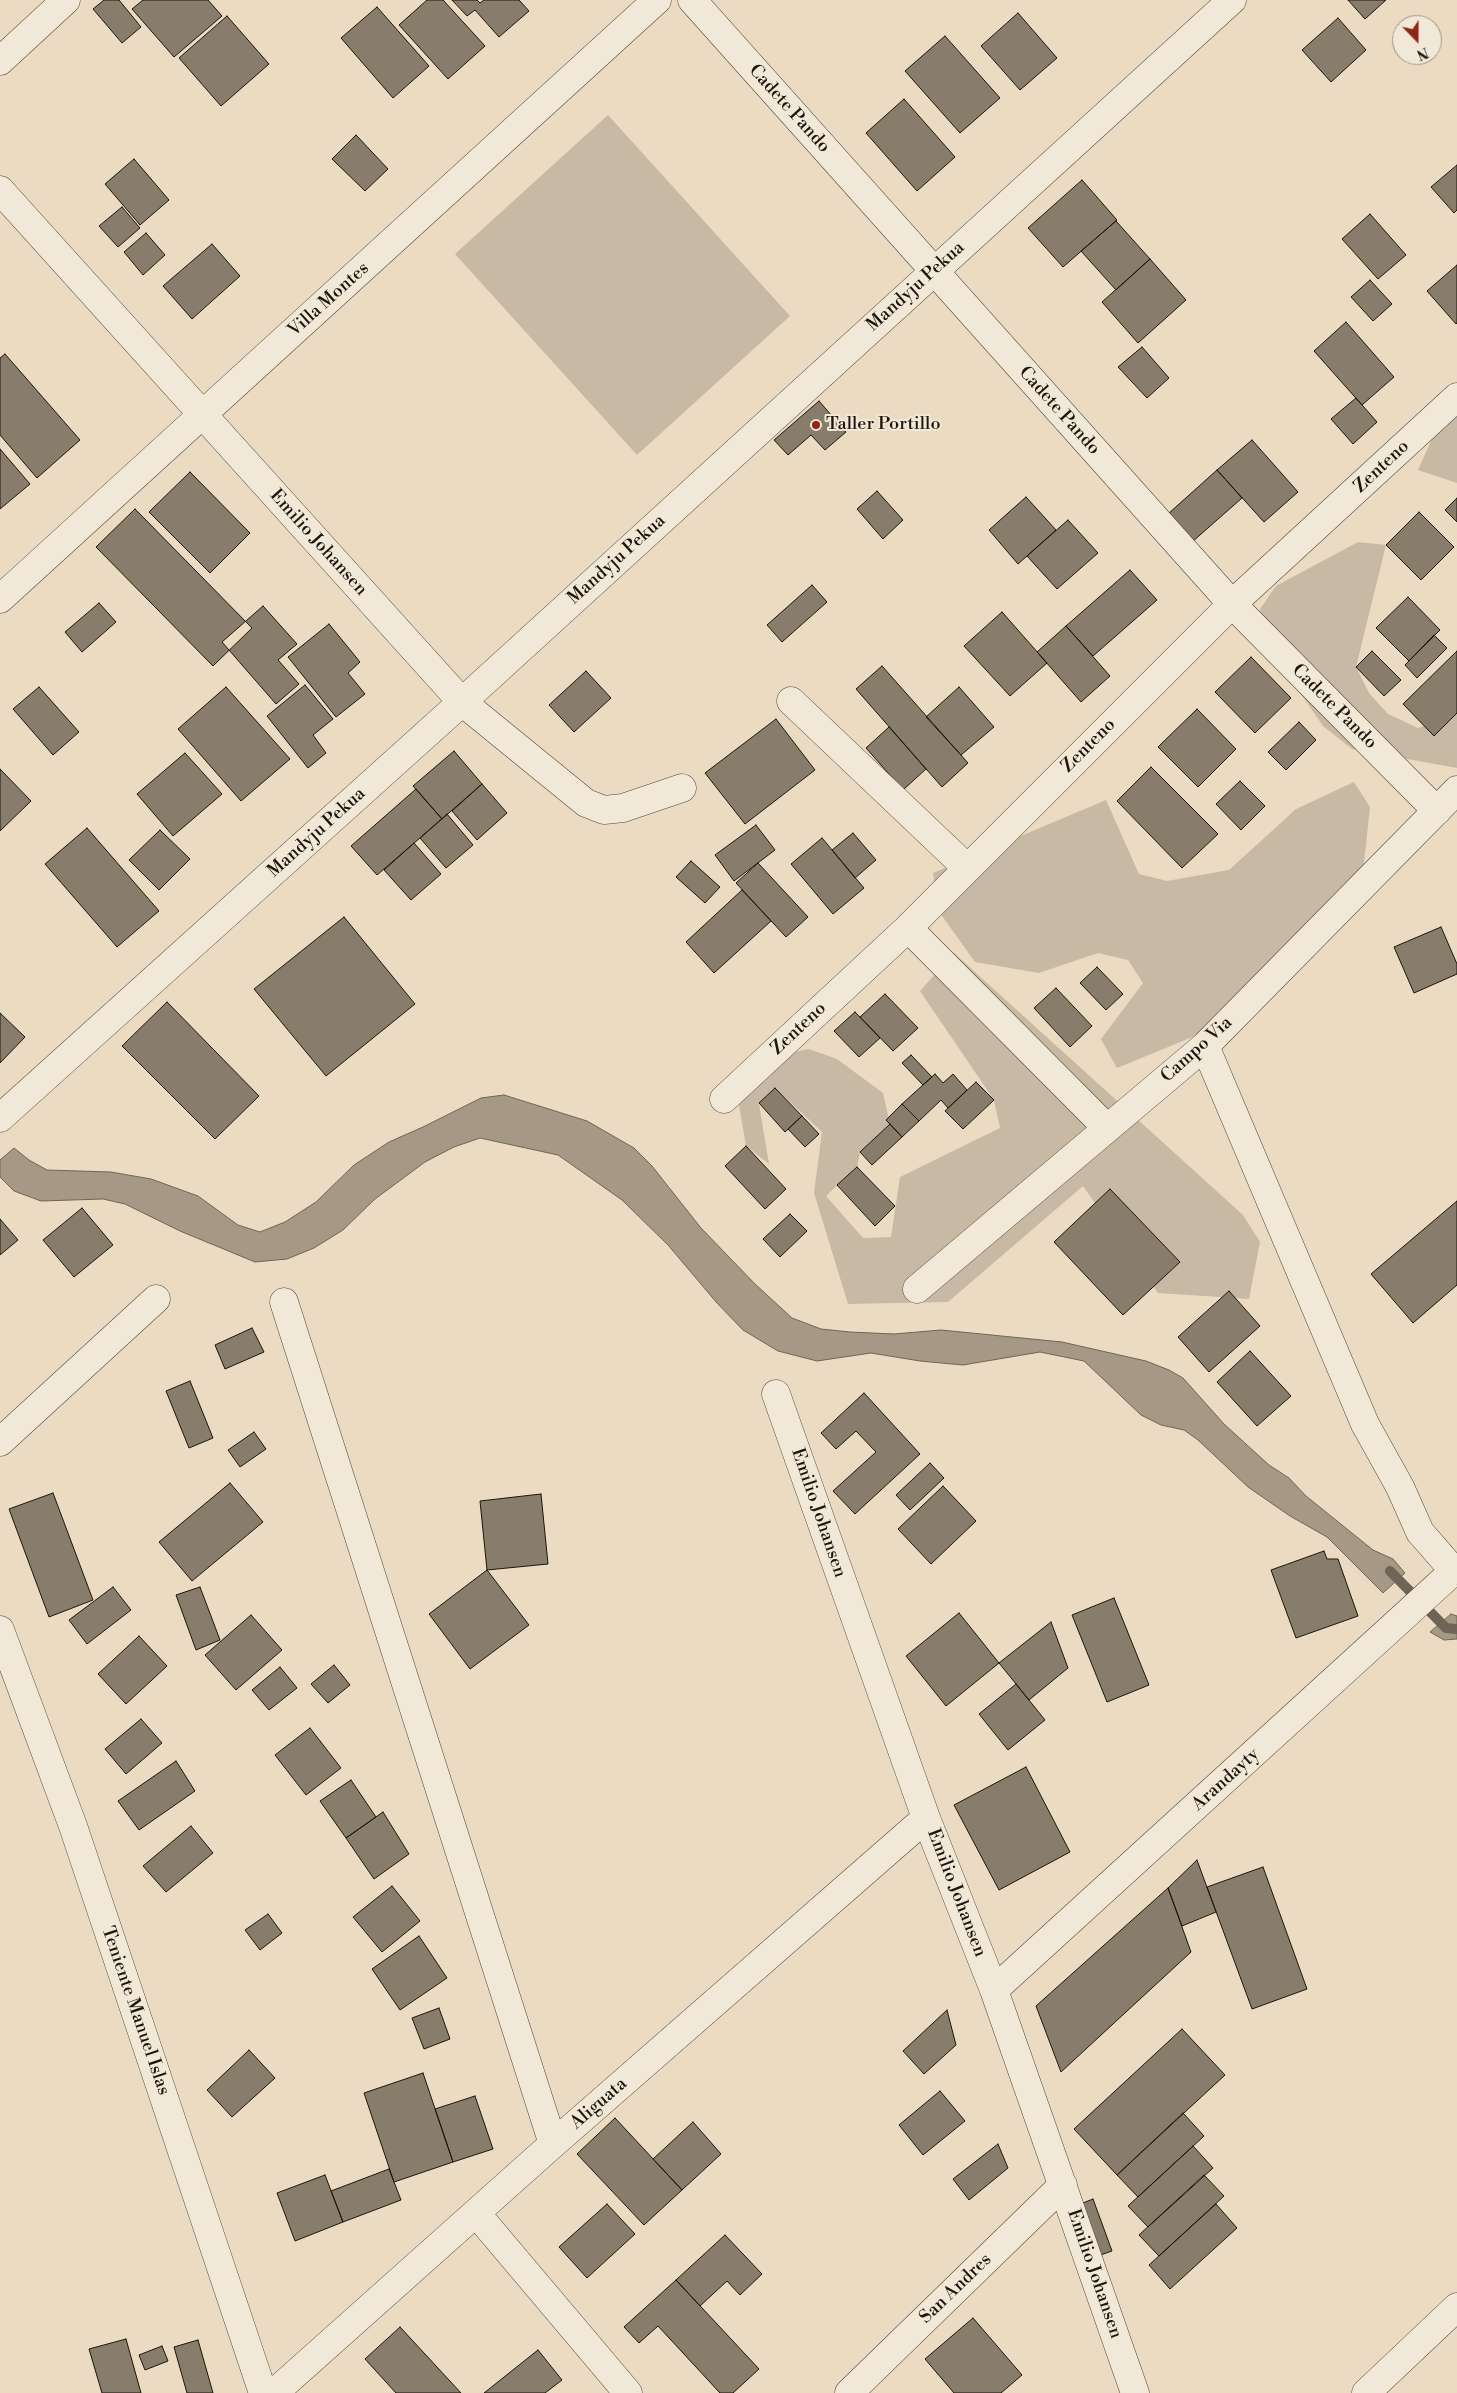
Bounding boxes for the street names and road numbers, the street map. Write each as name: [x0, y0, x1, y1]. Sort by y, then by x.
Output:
street label: Cadete Pando: [744, 60, 834, 158]
street label: Mandyju Pekua: [863, 237, 969, 337]
street label: Villa Montes: [284, 258, 374, 342]
street label: Cadete Pando: [1014, 362, 1104, 460]
street label: Zenteno: [1350, 436, 1414, 498]
street label: Emilio Johansen: [265, 485, 371, 601]
street label: Mandyju Pekua: [564, 510, 670, 610]
street label: Cadete Pando: [1287, 660, 1381, 754]
street label: Zenteno: [1057, 714, 1121, 778]
street label: Mandyju Pekua: [264, 783, 370, 883]
street label: Zenteno: [767, 998, 831, 1060]
street label: Campo Via: [1157, 1012, 1237, 1088]
street label: Emilio Johansen: [786, 1446, 850, 1580]
street label: Arandayty: [1188, 1744, 1264, 1816]
street label: Emilio Johansen: [922, 1826, 990, 1960]
street label: Teniente Manuel Islas: [96, 1924, 174, 2098]
street label: Aliguata: [566, 2074, 632, 2134]
street label: Emilio Johansen: [1062, 2207, 1126, 2341]
street label: San Andres: [915, 2249, 997, 2329]

